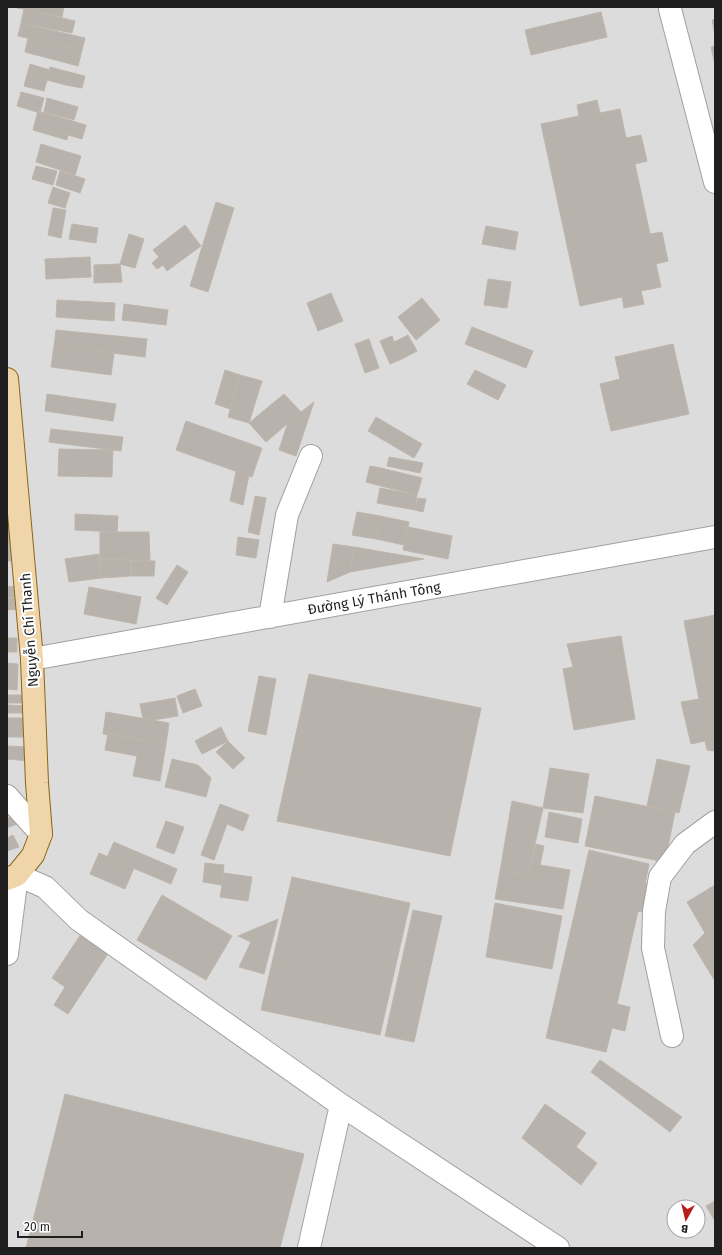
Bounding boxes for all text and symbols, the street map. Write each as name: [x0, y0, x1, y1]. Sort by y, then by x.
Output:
street label: Nguyễn Chí Thanh: [17, 572, 42, 688]
street label: Đường Lý Thánh Tông: [306, 578, 443, 619]
north arrow: [666, 1199, 706, 1239]
scale bar: [18, 1213, 82, 1239]
text: 20 m: [24, 1220, 50, 1234]
text: B: [680, 1221, 689, 1235]

